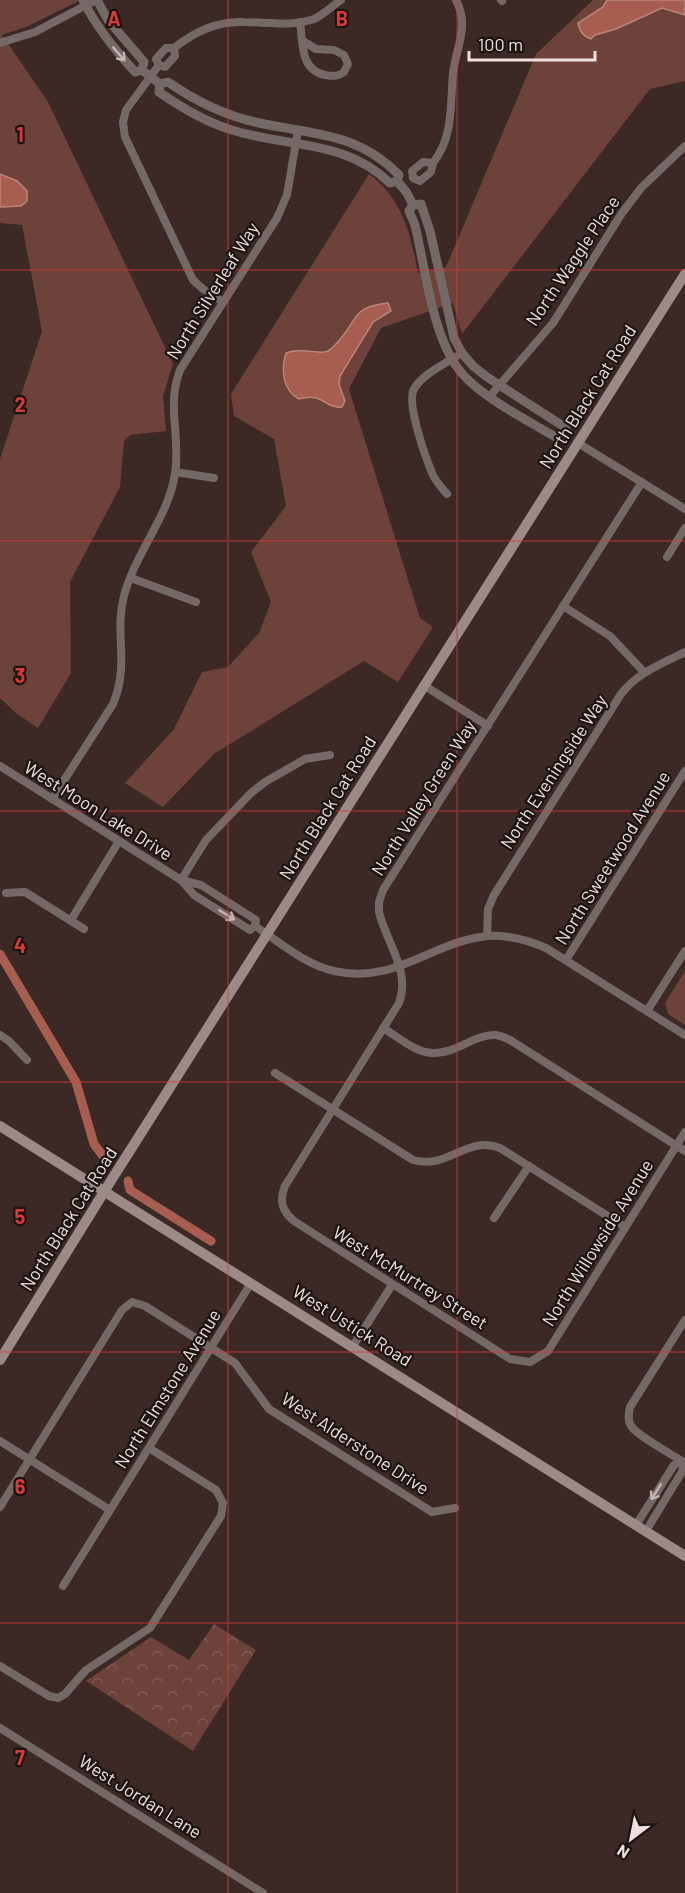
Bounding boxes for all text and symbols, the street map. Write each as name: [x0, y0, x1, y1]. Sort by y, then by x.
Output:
text: A: [107, 6, 121, 30]
text: B: [336, 6, 348, 30]
scale bar: [469, 24, 595, 62]
text: 100 m: [478, 33, 523, 55]
one-way arrow: [112, 46, 126, 61]
text: 1: [16, 122, 24, 146]
street label: North Waggle Place: [520, 191, 624, 330]
street label: North Silverleaf Way: [161, 218, 263, 363]
street label: North Black Cat Road: [534, 321, 640, 472]
text: 2: [14, 392, 26, 416]
text: 3: [15, 663, 25, 687]
street label: North Eveningside Way: [495, 690, 611, 853]
street label: North Valley Green Way: [366, 716, 480, 879]
street label: North Black Cat Road: [274, 732, 380, 883]
street label: West Moon Lake Drive: [20, 756, 177, 865]
street label: North Sweetwood Avenue: [550, 767, 675, 948]
one-way arrow: [218, 910, 235, 922]
text: 4: [14, 933, 26, 957]
street label: North Black Cat Road: [15, 1143, 121, 1294]
street label: North Willowside Avenue: [537, 1155, 658, 1330]
text: 5: [15, 1204, 26, 1228]
street label: West McMurtrey Street: [329, 1221, 492, 1334]
street label: West Ustick Road: [289, 1280, 416, 1371]
street label: North Elmstone Avenue: [109, 1305, 225, 1472]
street label: West Alderstone Drive: [278, 1387, 434, 1499]
text: 6: [15, 1474, 26, 1498]
one-way arrow: [650, 1483, 662, 1500]
text: 7: [15, 1745, 25, 1769]
street label: West Jordan Lane: [75, 1750, 206, 1843]
north arrow: [601, 1809, 661, 1869]
text: N: [613, 1841, 632, 1863]

